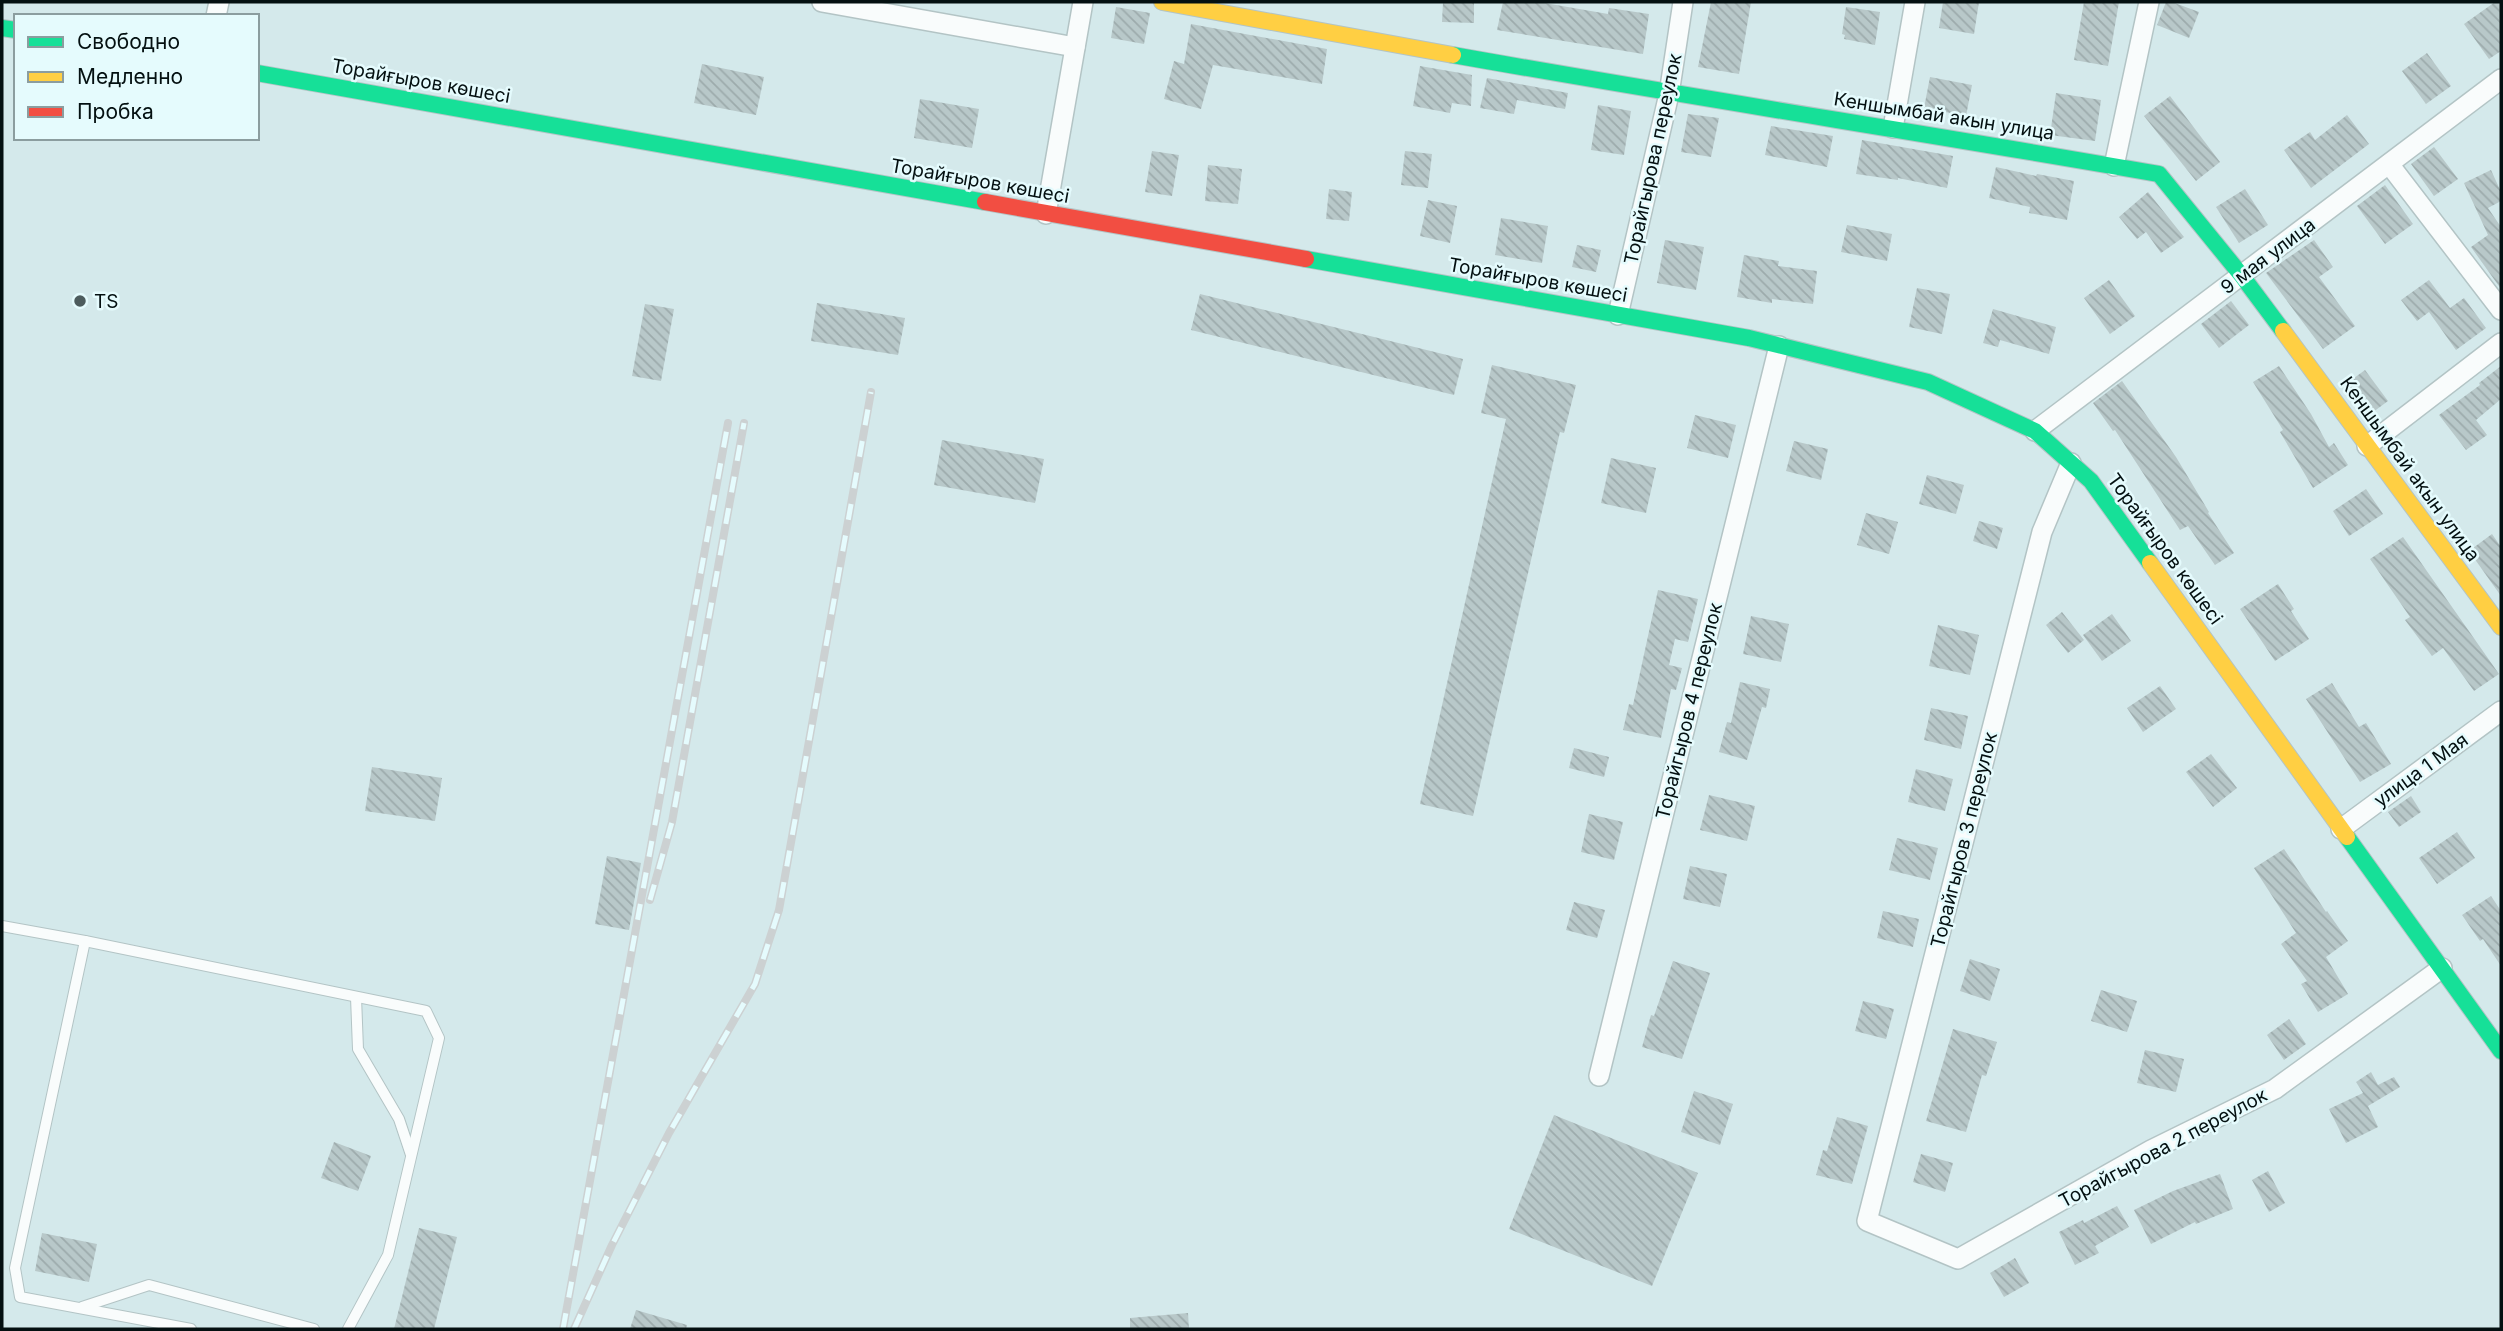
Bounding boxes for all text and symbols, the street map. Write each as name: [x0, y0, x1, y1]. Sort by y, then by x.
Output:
legend: [14, 14, 259, 140]
text: Свободно: [77, 29, 180, 54]
street label: Торайгырова переулок: [1619, 51, 1687, 267]
street label: Торайғыров көшесі: [330, 54, 512, 108]
text: Медленно: [77, 64, 183, 89]
street label: Кеншымбай акын улица: [1832, 87, 2056, 145]
text: Пробка: [77, 99, 154, 124]
street label: Торайғыров көшесі: [889, 154, 1071, 208]
street label: 9 мая улица: [2216, 213, 2320, 299]
street label: Торайғыров көшесі: [1447, 253, 1629, 307]
place label: TS: [94, 290, 118, 313]
marker: TS: [72, 293, 88, 309]
street label: Кеншымбай акын улица: [2335, 372, 2485, 566]
street label: Торайғыров көшесі: [2103, 469, 2227, 629]
street label: Торайгыров 4 переулок: [1651, 600, 1727, 822]
street label: улица 1 Мая: [2369, 728, 2473, 812]
street label: Торайгыров 3 переулок: [1926, 729, 2002, 950]
street label: Торайгырова 2 переулок: [2055, 1083, 2272, 1213]

